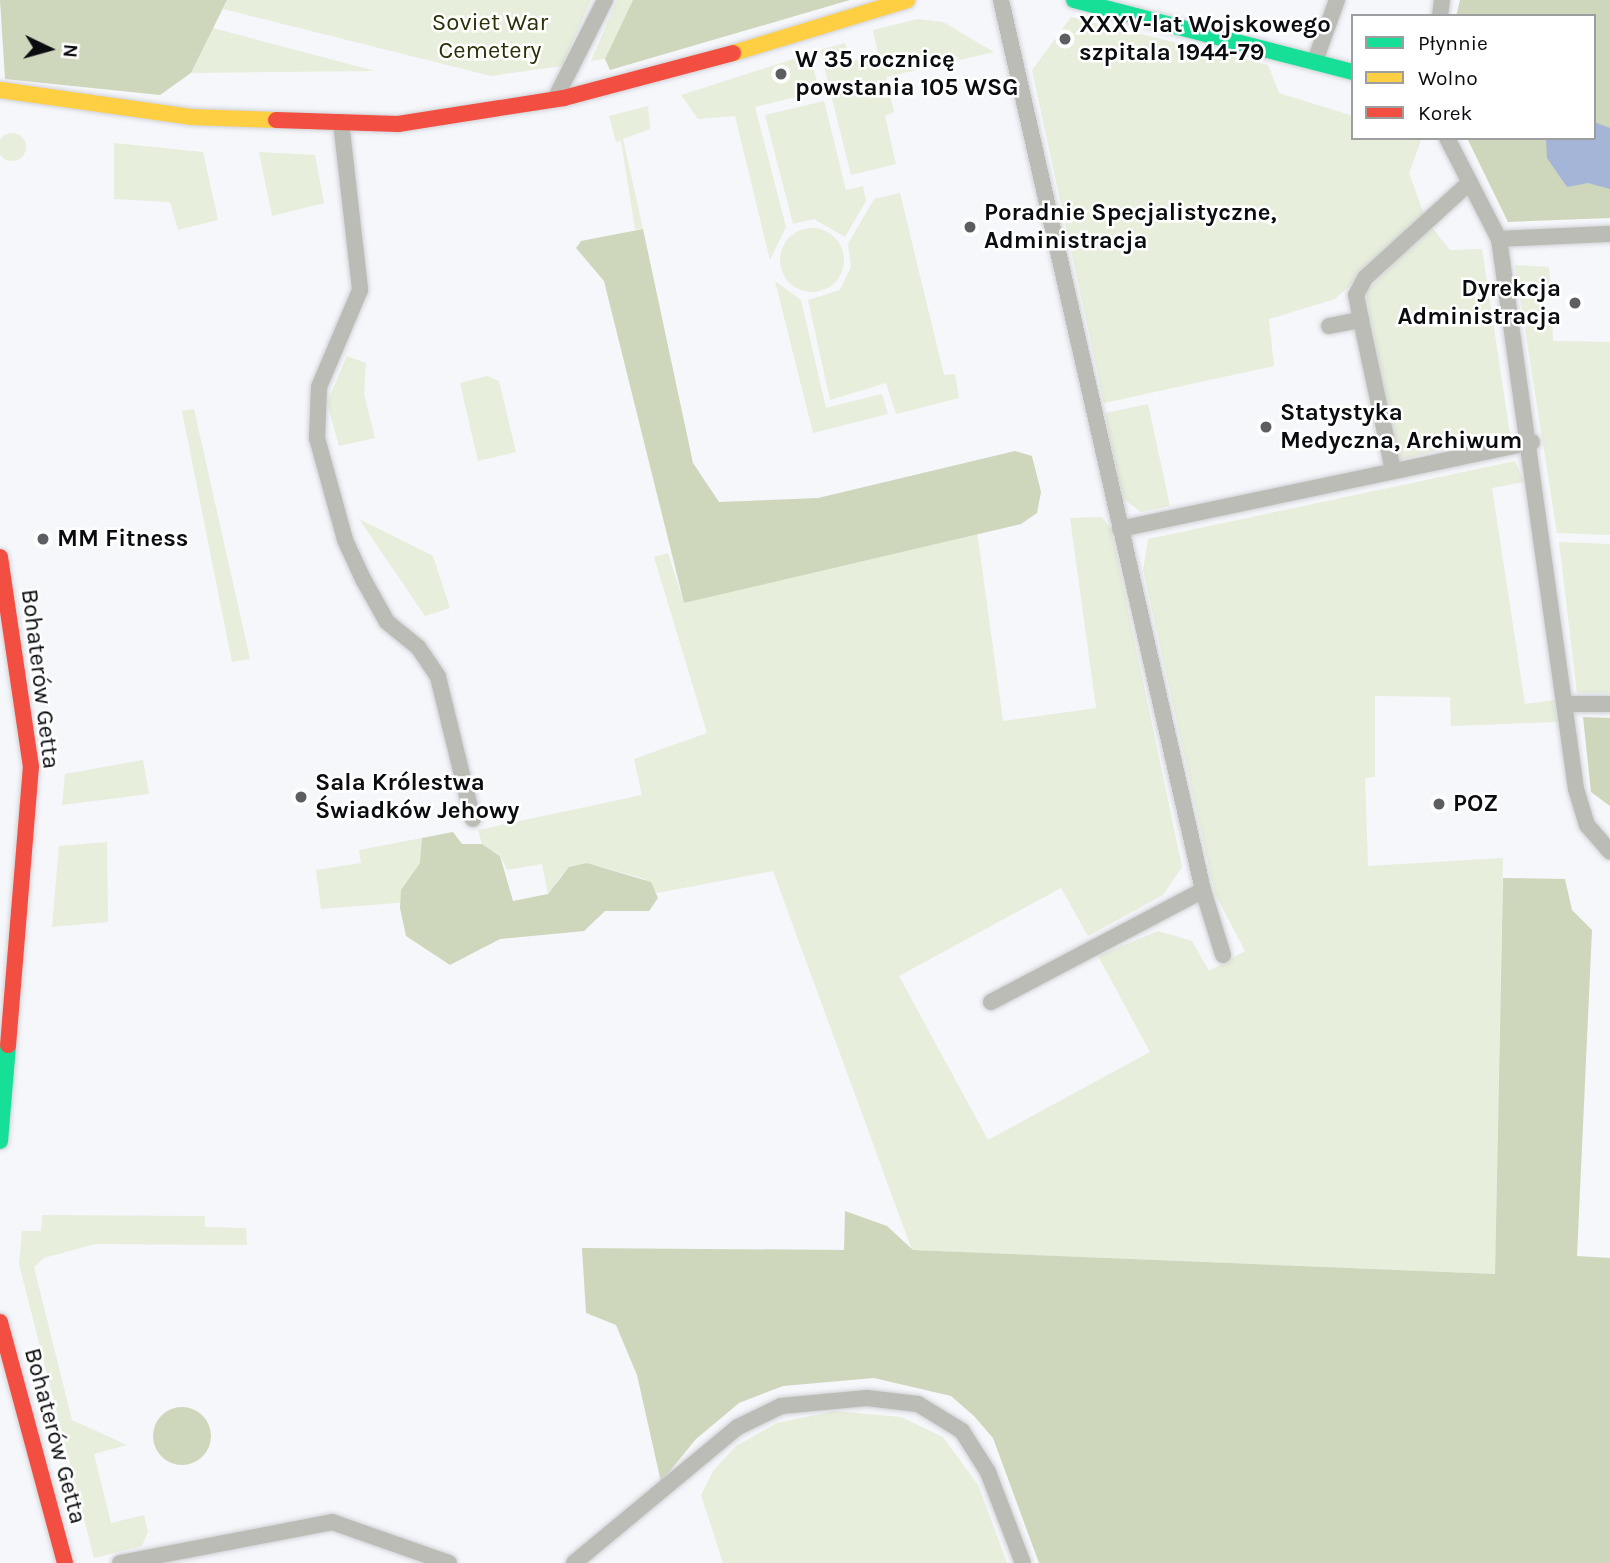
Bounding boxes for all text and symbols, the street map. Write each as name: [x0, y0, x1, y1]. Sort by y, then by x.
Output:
park label: Soviet War Cemetery: [432, 9, 548, 65]
place label: XXXV-lat Wojskowego szpitala 1944-79: [1079, 11, 1331, 67]
north arrow: [14, 14, 84, 84]
legend: [1351, 14, 1596, 140]
marker: XXXV-lat Wojskowego szpitala 1944-79: [1057, 31, 1073, 47]
text: Płynnie: [1418, 31, 1488, 55]
text: N: [58, 43, 81, 59]
place label: W 35 rocznicę powstania 105 WSG: [795, 46, 1019, 102]
marker: W 35 rocznicę powstania 105 WSG: [773, 66, 789, 82]
text: Wolno: [1418, 66, 1478, 90]
text: Korek: [1418, 101, 1472, 125]
place label: Poradnie Specjalistyczne, Administracja: [984, 199, 1276, 255]
marker: Poradnie Specjalistyczne, Administracja: [962, 219, 978, 235]
place label: Dyrekcja Administracja: [1397, 275, 1561, 331]
marker: Dyrekcja Administracja: [1567, 295, 1583, 311]
place label: Statystyka Medyczna, Archiwum: [1280, 399, 1522, 455]
marker: Statystyka Medyczna, Archiwum: [1258, 419, 1274, 435]
place label: MM Fitness: [57, 525, 188, 553]
marker: MM Fitness: [35, 531, 51, 547]
street label: Bohaterów Getta: [15, 587, 65, 771]
place label: Sala Królestwa Świadków Jehowy: [315, 769, 519, 825]
marker: Sala Królestwa Świadków Jehowy: [293, 789, 309, 805]
place label: POZ: [1453, 790, 1498, 818]
marker: POZ: [1431, 796, 1447, 812]
street label: Bohaterów Getta: [18, 1345, 92, 1527]

